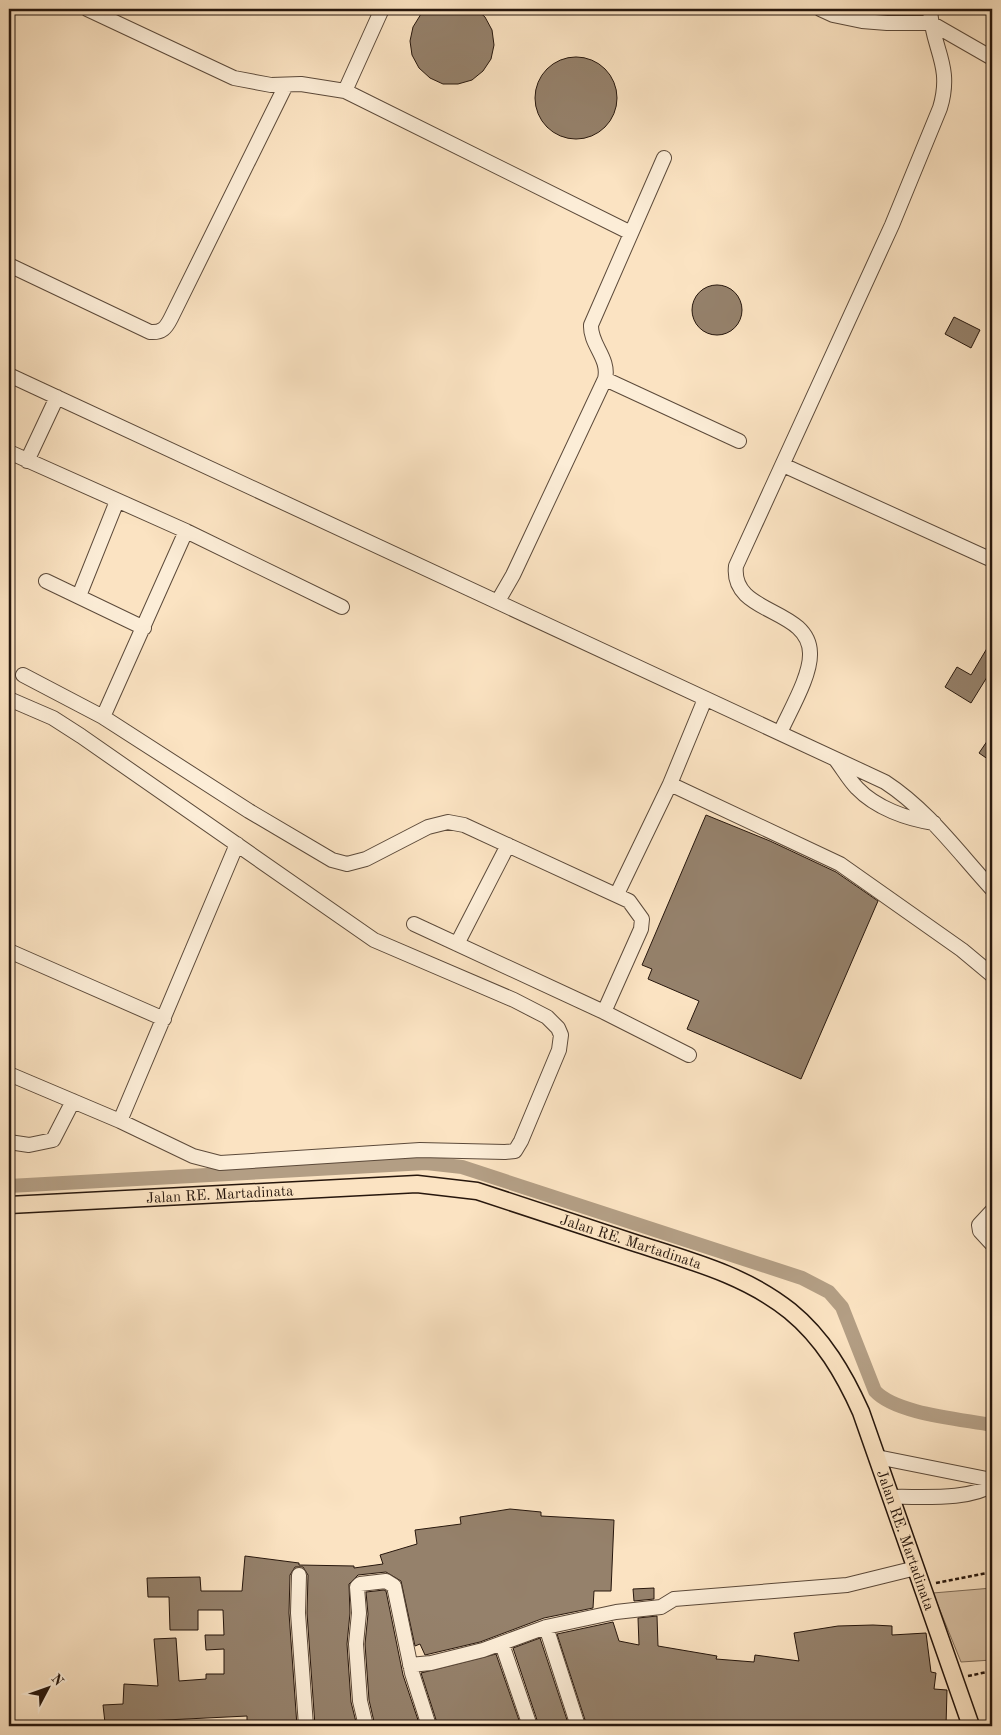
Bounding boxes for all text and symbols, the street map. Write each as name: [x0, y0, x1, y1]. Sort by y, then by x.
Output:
street label: Jalan RE. Martadinata: [146, 1184, 295, 1207]
street label: Jalan RE. Martadinata: [558, 1213, 704, 1273]
street label: Jalan RE. Martadinata: [873, 1468, 936, 1613]
north arrow: [22, 1662, 72, 1712]
text: N: [48, 1671, 66, 1689]

